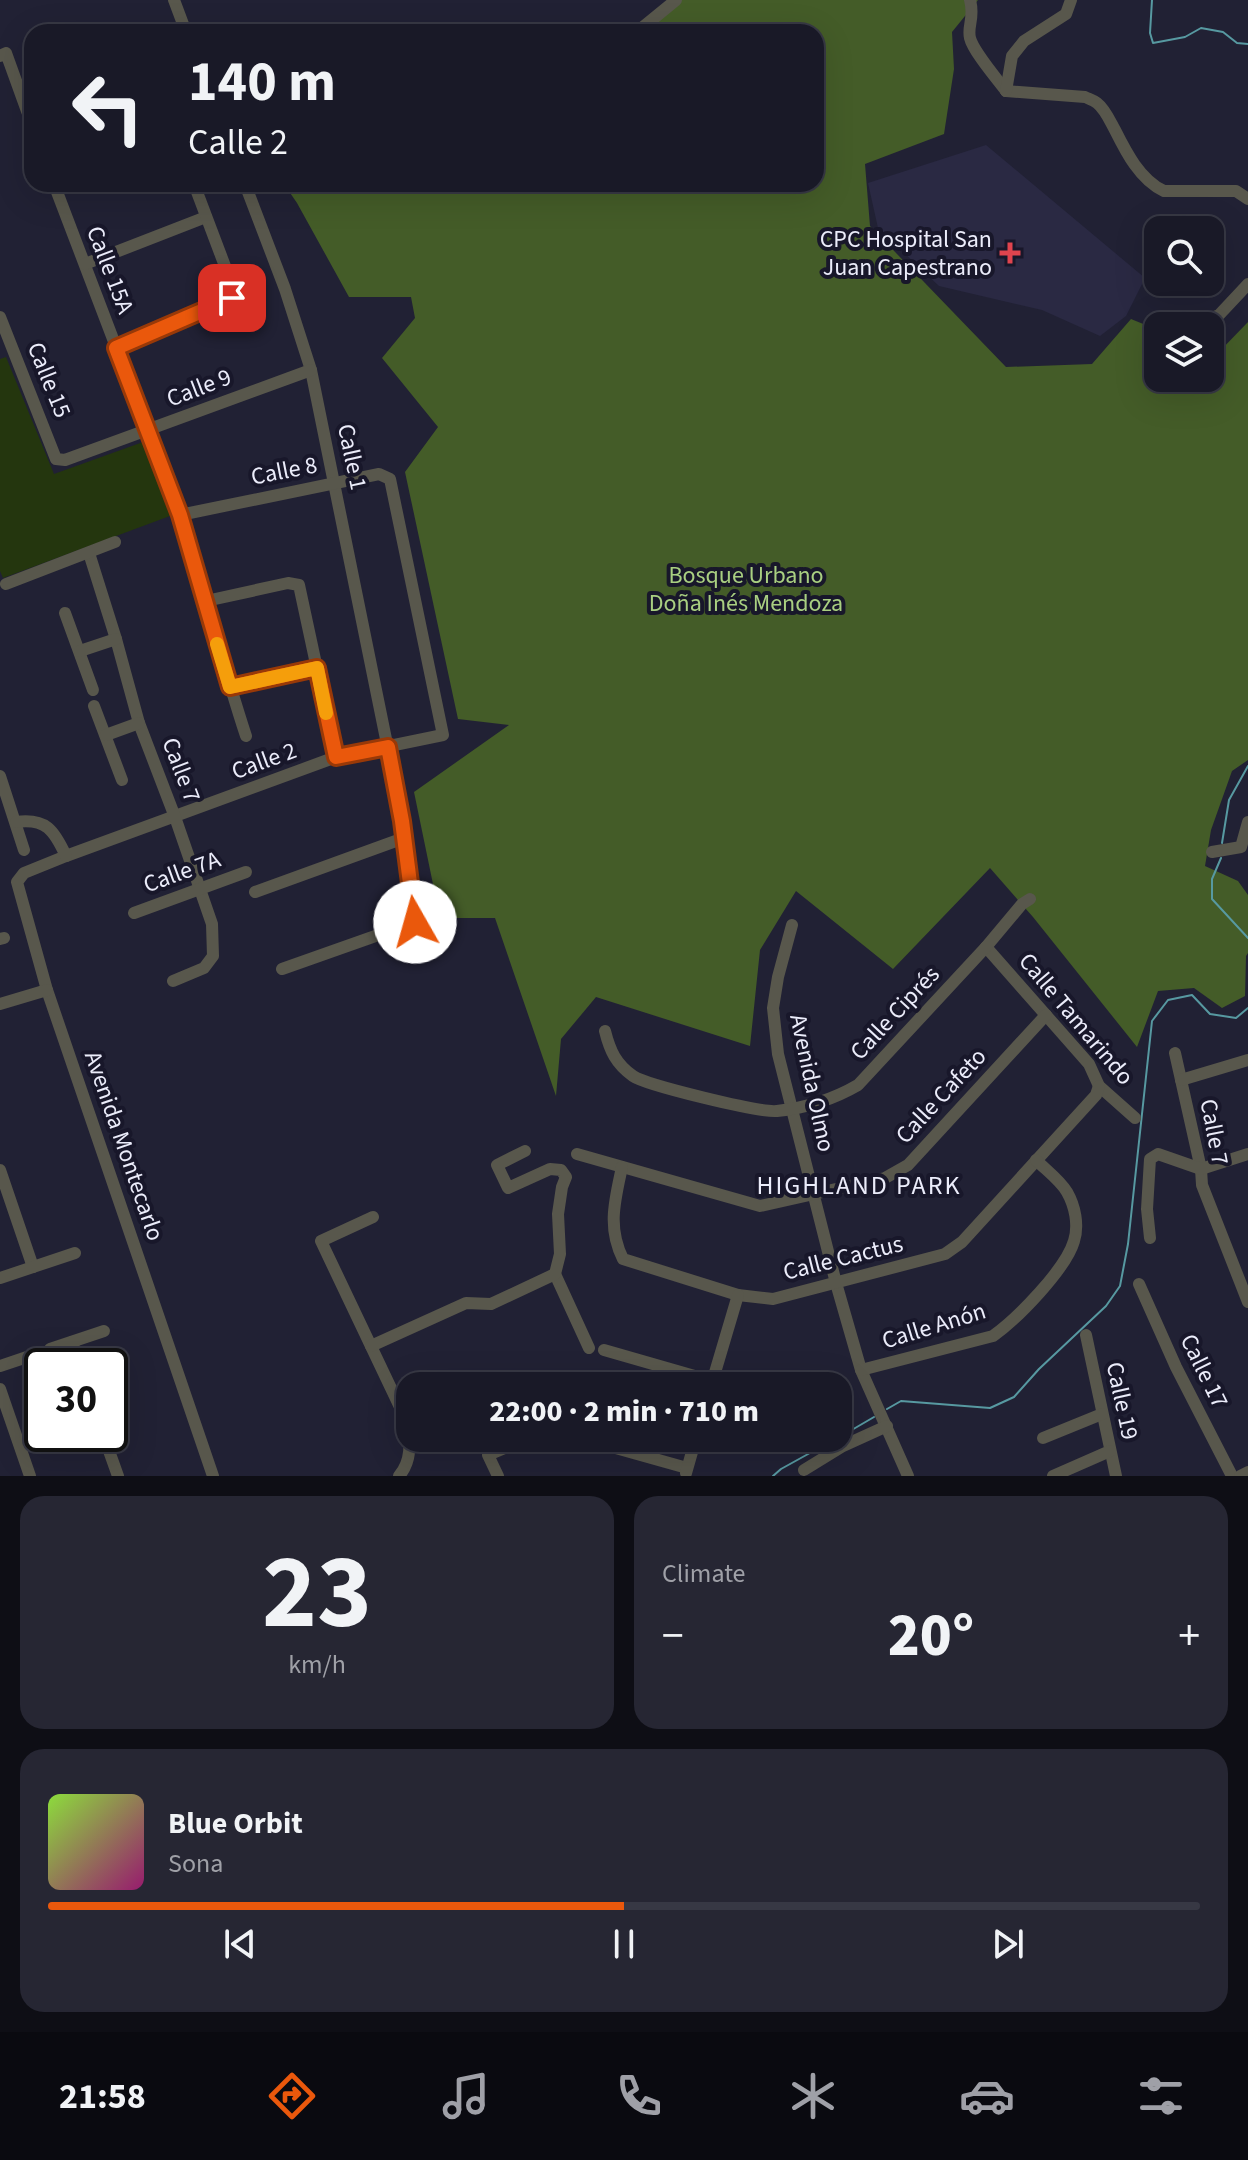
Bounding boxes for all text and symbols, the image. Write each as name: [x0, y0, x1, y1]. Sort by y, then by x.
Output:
text: 140 m: [188, 43, 336, 122]
icon: left: [56, 56, 160, 160]
text: Calle 2: [188, 117, 288, 168]
map controls: [1144, 216, 1224, 392]
button: search: [1144, 216, 1224, 296]
street label: Calle 15A: [77, 221, 143, 319]
place label: CPC Hospital San Juan Capestrano: [820, 222, 992, 285]
marker: CPC Hospital San Juan Capestrano: [999, 242, 1021, 264]
pin: [198, 264, 266, 332]
icon: arrive: [210, 276, 254, 320]
button: layers: [1144, 312, 1224, 392]
street label: Calle 15: [18, 337, 80, 423]
street label: Calle 9: [162, 360, 236, 416]
street label: Calle 1: [328, 421, 376, 493]
street label: Calle 8: [248, 447, 320, 495]
park label: Bosque Urbano Doña Inés Mendoza: [649, 558, 843, 621]
street label: Calle 7: [153, 733, 209, 807]
street label: Calle 2: [227, 733, 301, 789]
street label: Calle 7A: [139, 842, 225, 902]
position arrow: [373, 880, 457, 964]
street label: Calle Tamarindo: [1010, 945, 1142, 1093]
street label: Calle Ciprés: [842, 958, 948, 1068]
street label: Avenida Olmo: [780, 1011, 844, 1155]
street label: Calle Cafeto: [887, 1040, 995, 1152]
street label: Avenida Montecarlo: [75, 1046, 173, 1246]
street label: Calle 7: [1190, 1096, 1238, 1168]
district label: HIGHLAND PARK: [756, 1167, 962, 1204]
street label: Calle Cactus: [779, 1226, 907, 1290]
street label: Calle Anón: [878, 1294, 990, 1358]
street label: Calle 17: [1171, 1328, 1237, 1414]
speed limit sign: 30: [24, 1348, 128, 1452]
street label: Calle 19: [1097, 1359, 1147, 1443]
text: 22:00 · 2 min · 710 m: [489, 1390, 759, 1433]
text: 23: [262, 1520, 372, 1668]
text: Climate: [662, 1555, 746, 1592]
text: 20°: [888, 1594, 974, 1679]
text: −: [662, 1605, 684, 1668]
text: +: [1178, 1605, 1200, 1668]
text: km/h: [288, 1646, 346, 1683]
text: Blue Orbit: [168, 1802, 303, 1845]
text: Sona: [168, 1845, 223, 1882]
icon: previous: [218, 1922, 262, 1966]
icon: pause: [602, 1922, 646, 1966]
icon: next: [986, 1922, 1030, 1966]
icon: directions: [264, 2068, 320, 2124]
icon: music: [438, 2068, 494, 2124]
icon: phone: [611, 2068, 667, 2124]
icon: climate: [785, 2068, 841, 2124]
icon: car: [959, 2068, 1015, 2124]
icon: filters: [1133, 2068, 1189, 2124]
text: 21:58: [59, 2071, 146, 2122]

